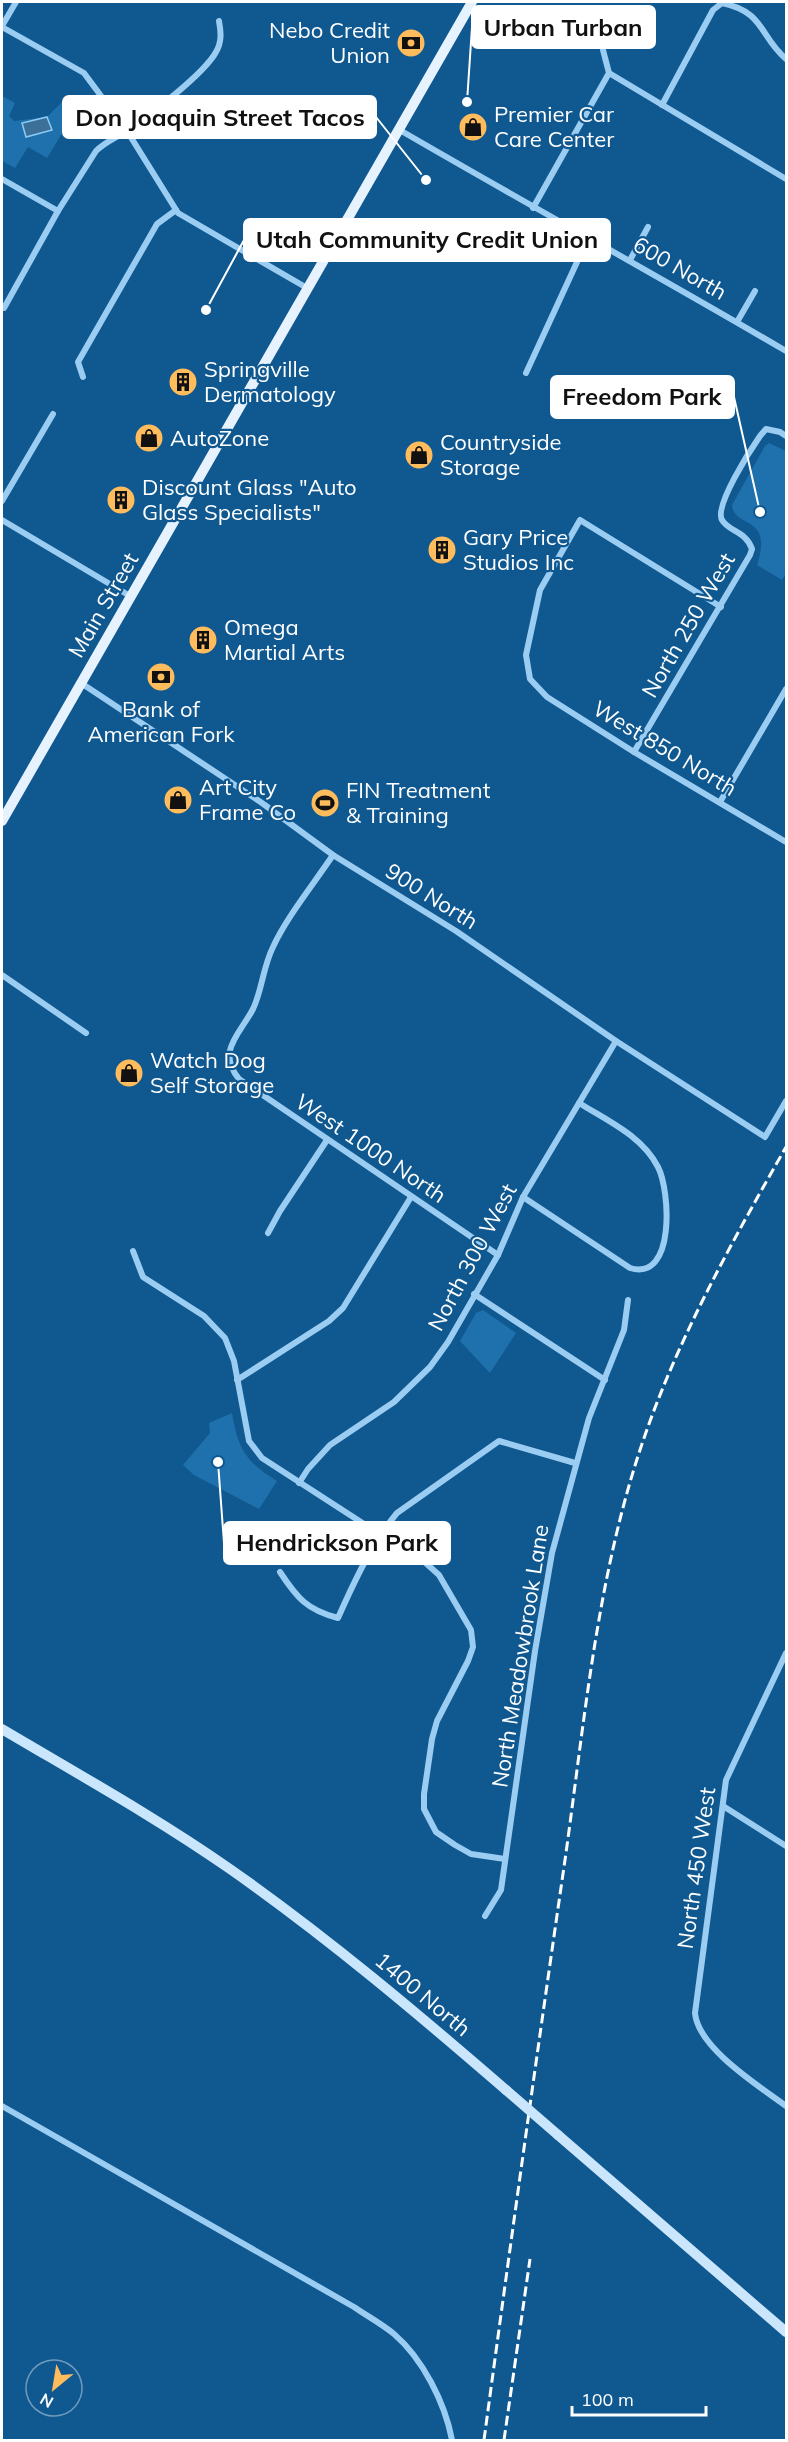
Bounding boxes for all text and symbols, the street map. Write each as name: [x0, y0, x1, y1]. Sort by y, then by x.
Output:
callout: Urban Turban: [472, 6, 655, 48]
text: Urban Turban: [483, 12, 643, 42]
place label: Nebo Credit Union: [269, 16, 390, 69]
bank icon: Nebo Credit Union: [395, 27, 427, 59]
callout: Don Joaquin Street Tacos: [63, 96, 376, 138]
place label: Premier Car Care Center: [494, 100, 614, 153]
text: Don Joaquin Street Tacos: [75, 102, 365, 132]
shop icon: Premier Car Care Center: [457, 111, 489, 143]
callout: Utah Community Credit Union: [244, 219, 610, 261]
text: Utah Community Credit Union: [256, 224, 598, 254]
street label: 600 North: [628, 230, 732, 306]
place label: Springville Dermatology: [204, 355, 336, 408]
building icon: Springville Dermatology: [167, 366, 199, 398]
callout: Freedom Park: [551, 376, 734, 418]
text: Freedom Park: [562, 381, 722, 411]
shop icon: AutoZone: [133, 422, 165, 454]
place label: AutoZone: [170, 424, 269, 452]
place label: Countryside Storage: [440, 428, 562, 481]
shop icon: Countryside Storage: [403, 439, 435, 471]
place label: Discount Glass "Auto Glass Specialists": [142, 473, 357, 526]
building icon: Discount Glass "Auto Glass Specialists": [105, 484, 137, 516]
place label: Gary Price Studios Inc: [463, 523, 574, 576]
building icon: Gary Price Studios Inc: [426, 534, 458, 566]
street label: Main Street: [62, 547, 144, 663]
street label: North 250 West: [635, 547, 741, 703]
place label: Omega Martial Arts: [224, 613, 345, 666]
building icon: Omega Martial Arts: [187, 624, 219, 656]
bank icon: Bank of American Fork: [145, 661, 177, 693]
street label: West 850 North: [588, 694, 742, 802]
place label: Bank of American Fork: [87, 695, 235, 748]
place label: Art City Frame Co: [199, 773, 296, 826]
place label: FIN Treatment & Training: [346, 776, 491, 829]
shop icon: Art City Frame Co: [162, 784, 194, 816]
sports icon: FIN Treatment & Training: [309, 787, 341, 819]
street label: 900 North: [381, 857, 483, 935]
place label: Watch Dog Self Storage: [150, 1046, 274, 1099]
shop icon: Watch Dog Self Storage: [113, 1057, 145, 1089]
street label: West 1000 North: [290, 1087, 452, 1209]
street label: North 300 West: [421, 1178, 523, 1335]
callout: Hendrickson Park: [224, 1522, 450, 1564]
street label: North Meadowbrook Lane: [485, 1522, 555, 1790]
text: Hendrickson Park: [236, 1527, 439, 1557]
street label: North 450 West: [671, 1785, 721, 1951]
street label: 1400 North: [369, 1946, 477, 2042]
north arrow: [24, 2358, 84, 2418]
scale bar: [572, 2379, 706, 2417]
text: 100 m: [581, 2388, 634, 2411]
text: N: [36, 2389, 57, 2413]

